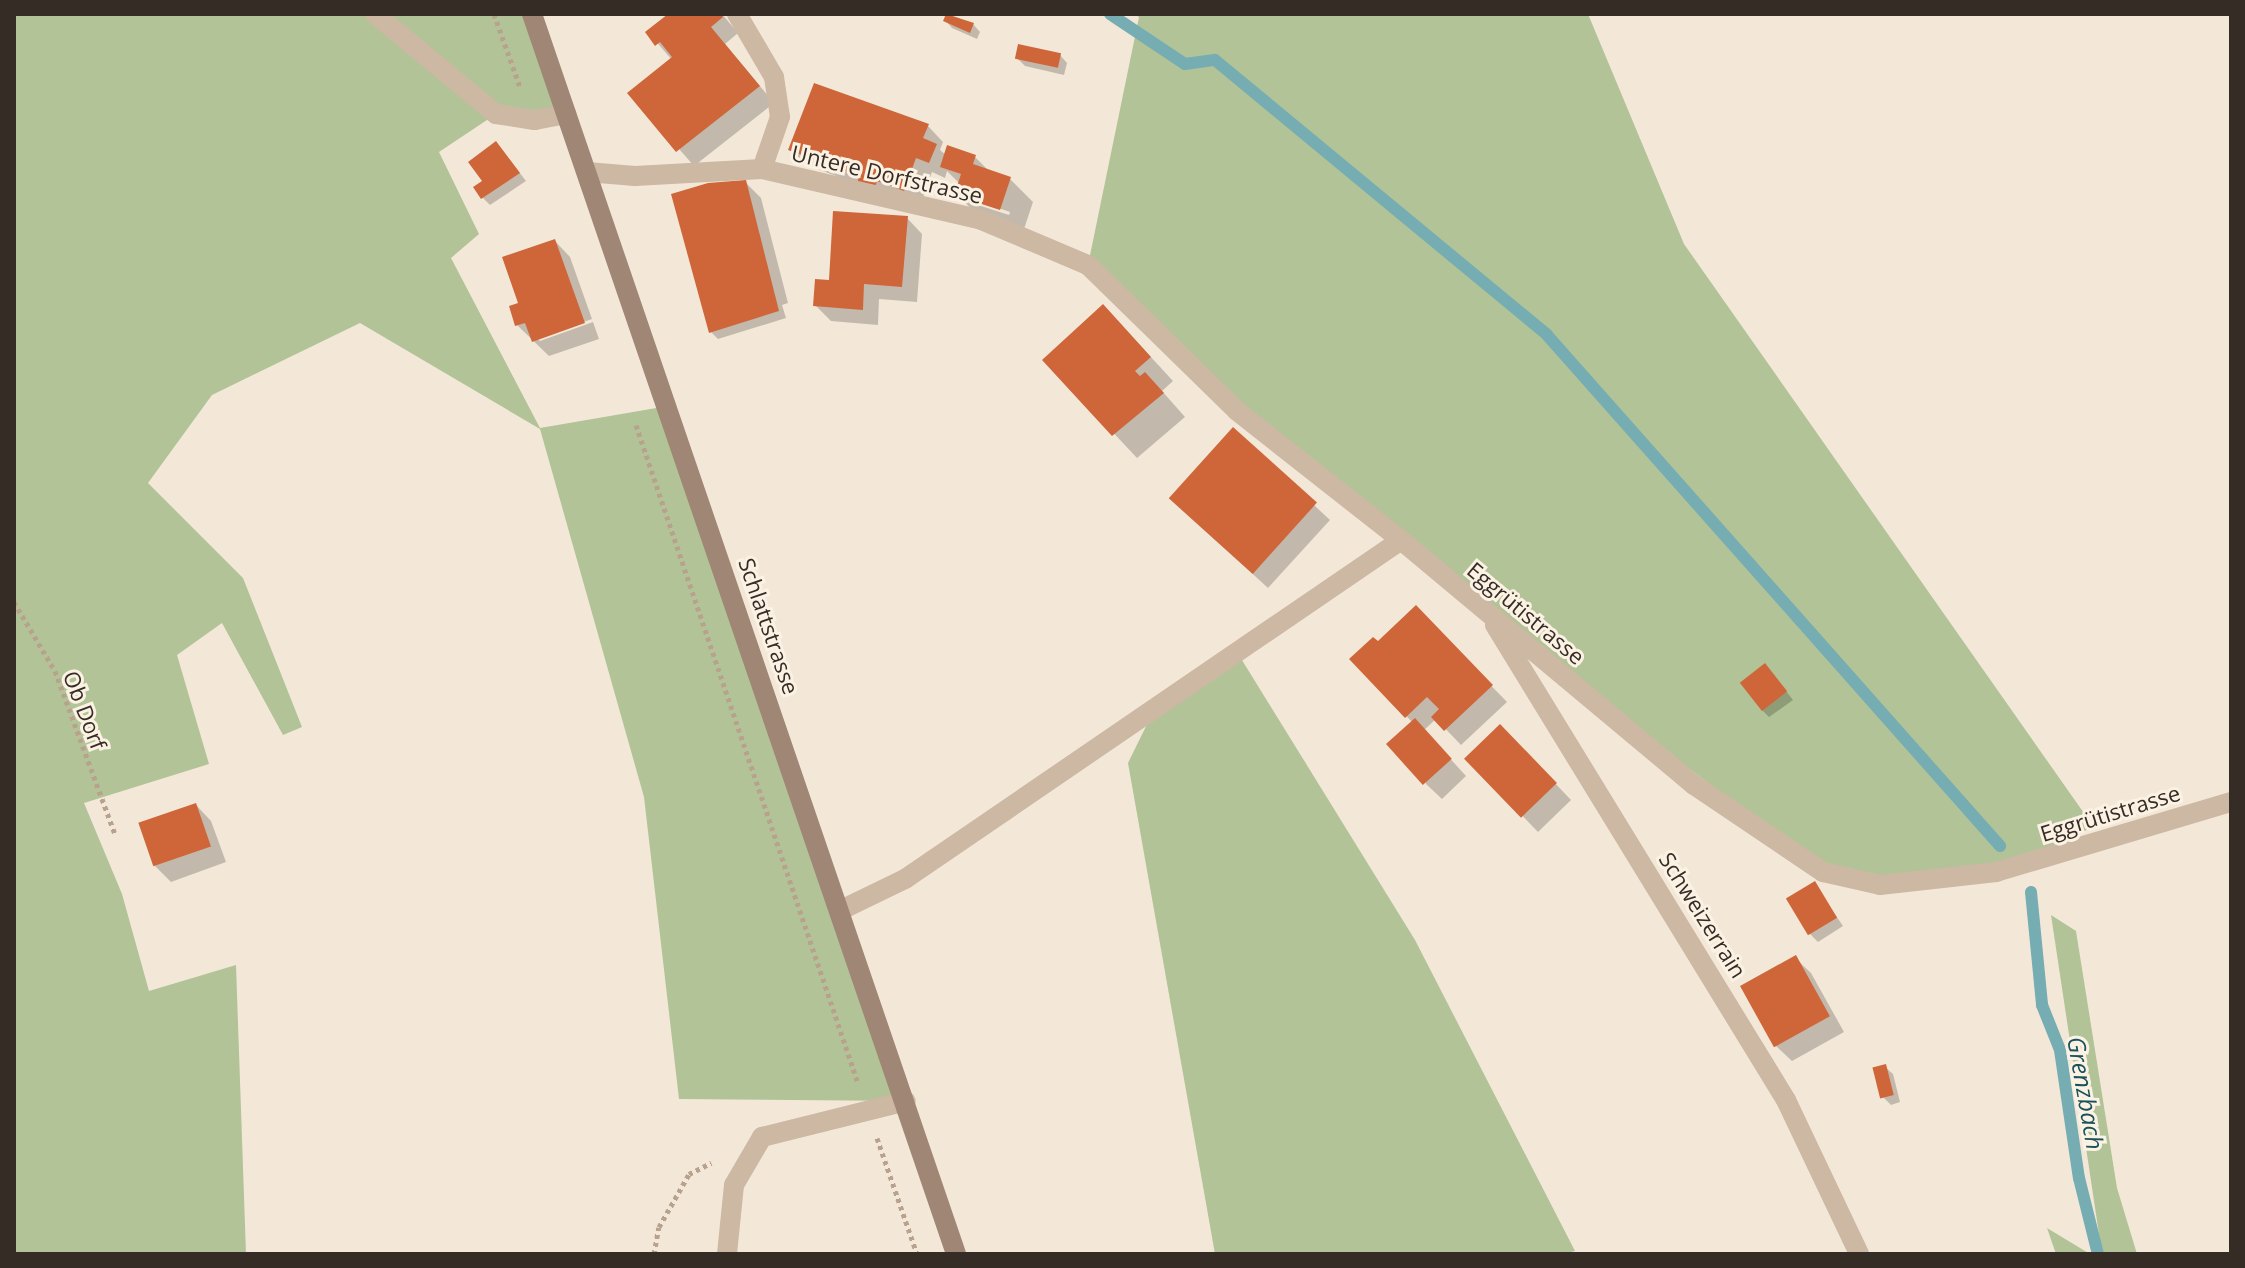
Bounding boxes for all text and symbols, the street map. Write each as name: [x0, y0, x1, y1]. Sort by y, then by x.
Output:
street label: Untere Dorfstrasse: [789, 139, 985, 209]
street label: Schlattstrasse: [733, 554, 805, 698]
street label: Eggrütistrasse: [1462, 556, 1590, 670]
street label: Ob Dorf: [58, 667, 112, 753]
street label: Eggrütistrasse: [2037, 779, 2183, 847]
street label: Schweizerrain: [1654, 847, 1752, 983]
water label: Grenzbach: [2062, 1034, 2110, 1152]

